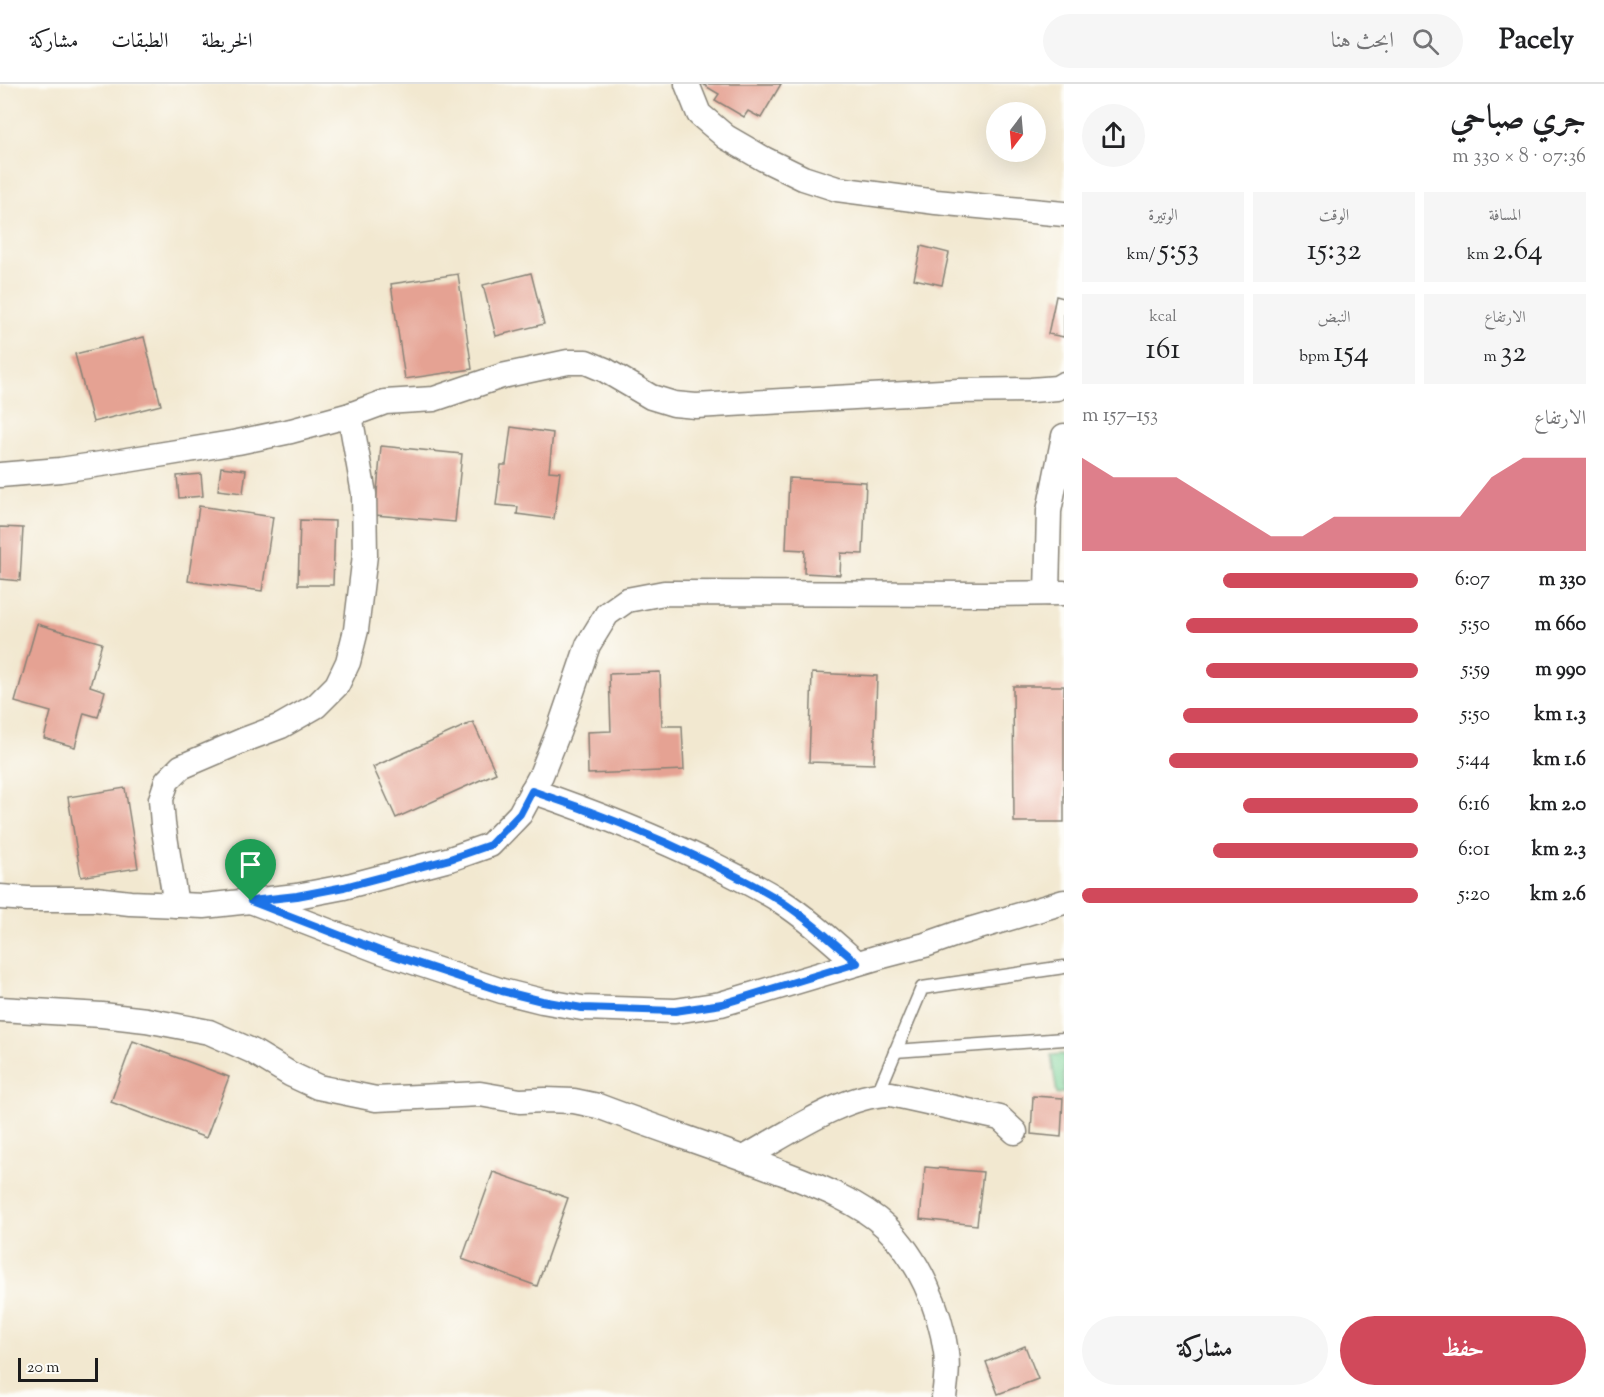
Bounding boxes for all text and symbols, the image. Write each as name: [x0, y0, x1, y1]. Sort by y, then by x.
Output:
search box: [1043, 14, 1463, 68]
text: Pacely: [1499, 21, 1574, 61]
icon: search: [1409, 25, 1442, 58]
text: ابحث هنا: [1331, 26, 1394, 58]
text: مشاركة: [30, 27, 78, 57]
text: الطبقات: [111, 27, 168, 57]
text: الخريطة: [201, 27, 253, 57]
text: جري صباحي: [1450, 96, 1586, 144]
north arrow: [986, 102, 1046, 162]
map controls: [986, 102, 1046, 162]
button: share: [1082, 104, 1145, 167]
text: 07:36 · 8 × 330 m: [1452, 143, 1586, 172]
text: الوتيرة: [1148, 205, 1178, 228]
text: الوقت: [1319, 205, 1349, 228]
text: المسافة: [1489, 205, 1521, 228]
text: 5:53: [1159, 230, 1199, 273]
text: 15:32: [1307, 230, 1361, 273]
text: 2.64: [1492, 230, 1543, 273]
text: /km: [1127, 244, 1159, 267]
text: km: [1467, 244, 1492, 267]
text: kcal: [1149, 306, 1177, 329]
text: النبض: [1318, 307, 1350, 330]
text: الارتفاع: [1484, 307, 1526, 330]
text: 161: [1145, 329, 1181, 372]
text: 154: [1333, 332, 1369, 375]
text: 32: [1500, 332, 1526, 375]
text: bpm: [1299, 346, 1333, 369]
text: m: [1484, 346, 1500, 369]
text: 153–157 m: [1082, 402, 1158, 431]
text: الارتفاع: [1534, 405, 1586, 434]
text: 6:07: [1455, 566, 1490, 595]
text: 330 m: [1539, 566, 1586, 595]
text: 5:50: [1461, 611, 1490, 640]
text: 660 m: [1535, 611, 1586, 640]
text: 5:59: [1461, 656, 1490, 685]
text: 990 m: [1535, 656, 1586, 685]
text: 5:50: [1461, 701, 1490, 730]
text: 1.3 km: [1534, 701, 1586, 730]
text: 5:44: [1458, 746, 1490, 775]
text: 1.6 km: [1533, 746, 1586, 775]
text: 6:16: [1458, 791, 1490, 820]
text: 2.0 km: [1530, 791, 1586, 820]
text: 6:01: [1458, 836, 1490, 865]
text: 2.3 km: [1532, 836, 1586, 865]
pin: [225, 839, 276, 901]
icon: arrive: [234, 848, 267, 881]
text: 5:20: [1458, 881, 1490, 910]
text: 2.6 km: [1530, 881, 1586, 910]
button: مشاركة: [1082, 1316, 1328, 1385]
button: حفظ: [1340, 1316, 1586, 1385]
scale bar: [18, 1355, 98, 1382]
text: 20 m: [27, 1357, 60, 1380]

